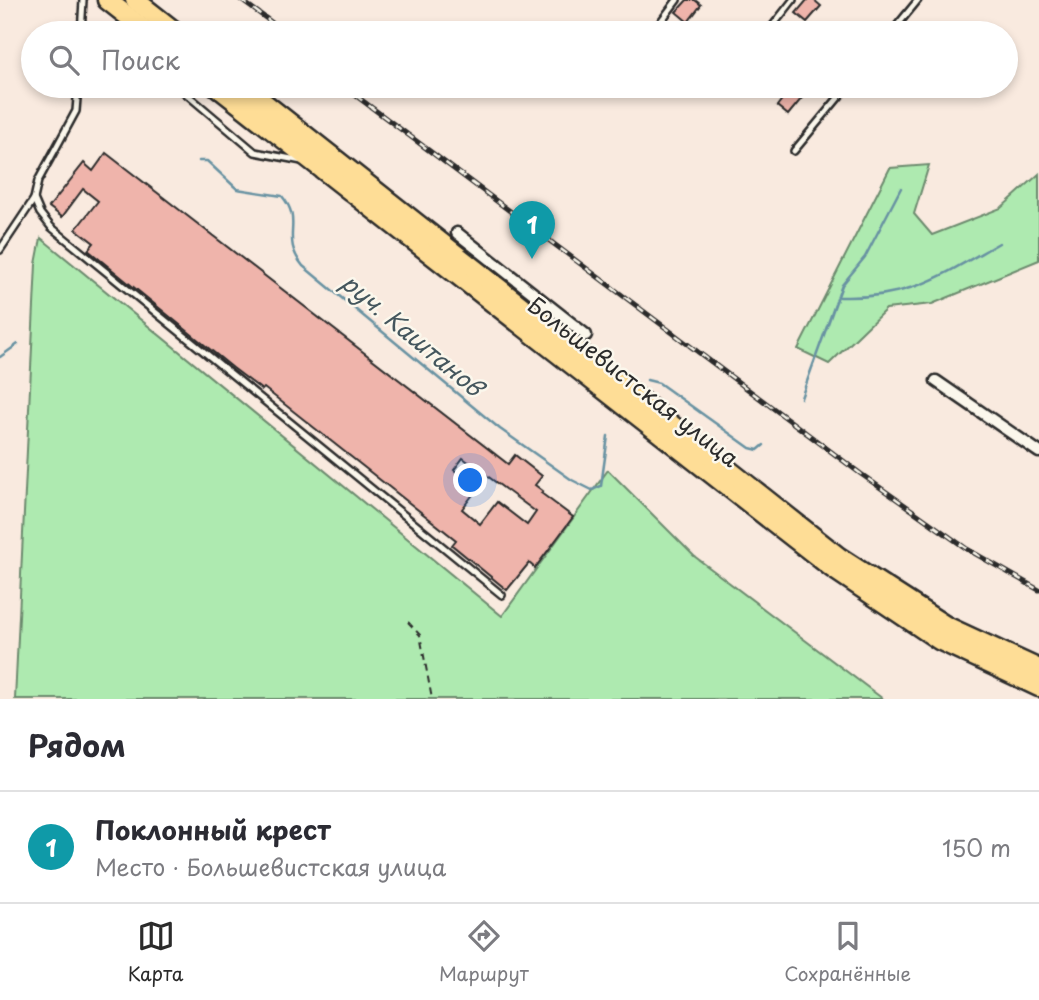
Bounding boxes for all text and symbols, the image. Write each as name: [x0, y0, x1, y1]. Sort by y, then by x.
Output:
search box: [21, 21, 1018, 98]
text: Поиск: [101, 40, 180, 79]
icon: search: [45, 41, 83, 79]
pin: 1: [509, 201, 555, 259]
water label: руч. Каштанов: [334, 264, 494, 406]
street label: Большевистская улица: [521, 287, 748, 475]
your location: [453, 463, 487, 497]
text: Рядом: [28, 722, 126, 767]
text: Поклонный крест: [95, 810, 331, 849]
text: 1: [46, 830, 57, 865]
text: 150 m: [942, 830, 1011, 865]
text: Место · Большевистская улица: [95, 849, 446, 884]
tab: Карта: [128, 917, 184, 987]
tab: Маршрут: [439, 917, 529, 987]
tab: Сохранённые: [784, 917, 911, 987]

